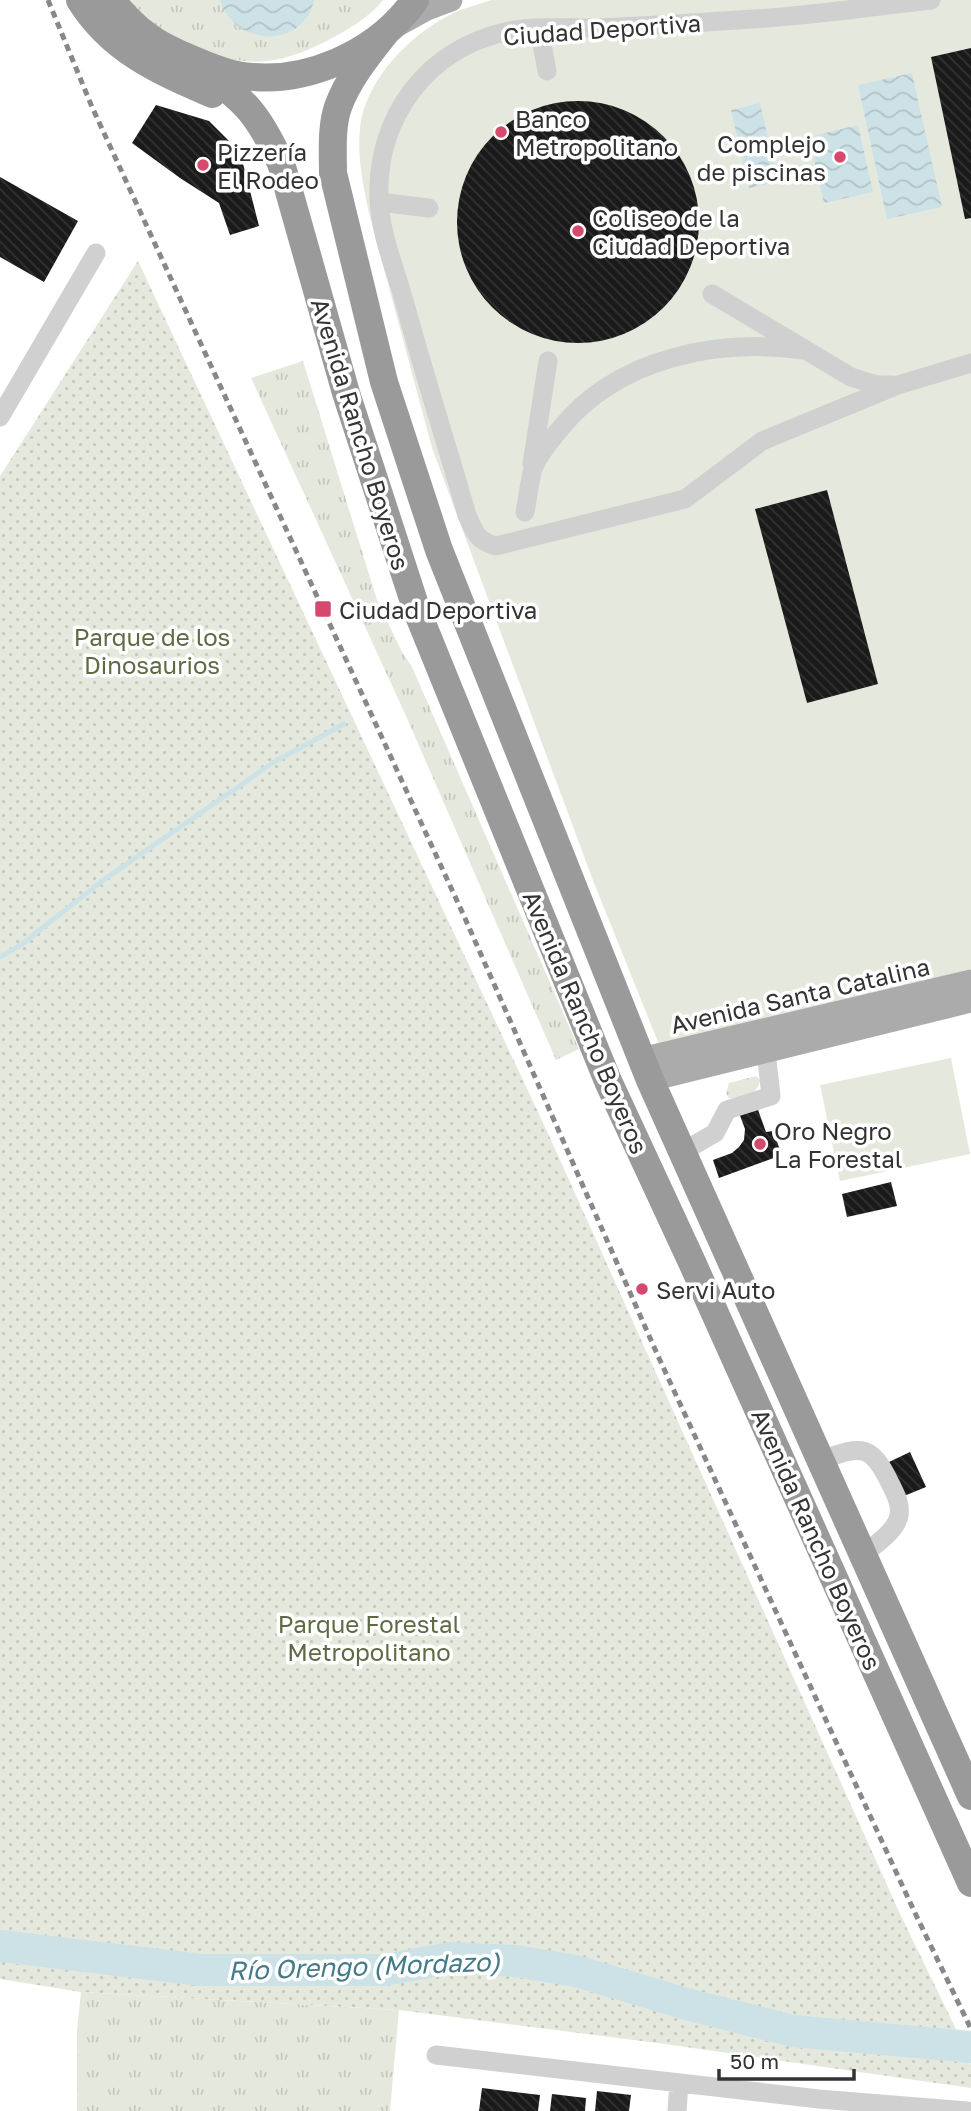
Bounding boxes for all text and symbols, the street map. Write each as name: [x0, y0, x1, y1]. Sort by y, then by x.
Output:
street label: Ciudad Deportiva: [502, 8, 702, 50]
place label: Banco Metropolitano: [515, 104, 678, 161]
marker: Banco Metropolitano: [493, 124, 509, 140]
place label: Complejo de piscinas: [697, 129, 826, 186]
place label: Pizzería El Rodeo: [217, 137, 319, 194]
marker: Complejo de piscinas: [832, 149, 848, 165]
marker: Pizzería El Rodeo: [195, 157, 211, 173]
place label: Coliseo de la Ciudad Deportiva: [592, 203, 790, 260]
marker: Coliseo de la Ciudad Deportiva: [570, 223, 586, 239]
street label: Avenida Rancho Boyeros: [306, 295, 416, 573]
place label: Ciudad Deportiva: [339, 595, 537, 624]
marker: Ciudad Deportiva: [313, 599, 333, 619]
park label: Parque de los Dinosaurios: [74, 622, 230, 679]
street label: Avenida Rancho Boyeros: [517, 886, 655, 1158]
street label: Avenida Santa Catalina: [668, 951, 932, 1039]
place label: Oro Negro La Forestal: [774, 1116, 903, 1173]
marker: Oro Negro La Forestal: [752, 1136, 768, 1152]
place label: Servi Auto: [656, 1275, 775, 1304]
marker: Servi Auto: [634, 1281, 650, 1297]
street label: Avenida Rancho Boyeros: [746, 1404, 888, 1674]
park label: Parque Forestal Metropolitano: [278, 1609, 460, 1666]
water label: Río Orengo (Mordazo): [227, 1946, 501, 1986]
scale bar: [719, 2038, 854, 2082]
text: 50 m: [730, 2048, 779, 2074]

